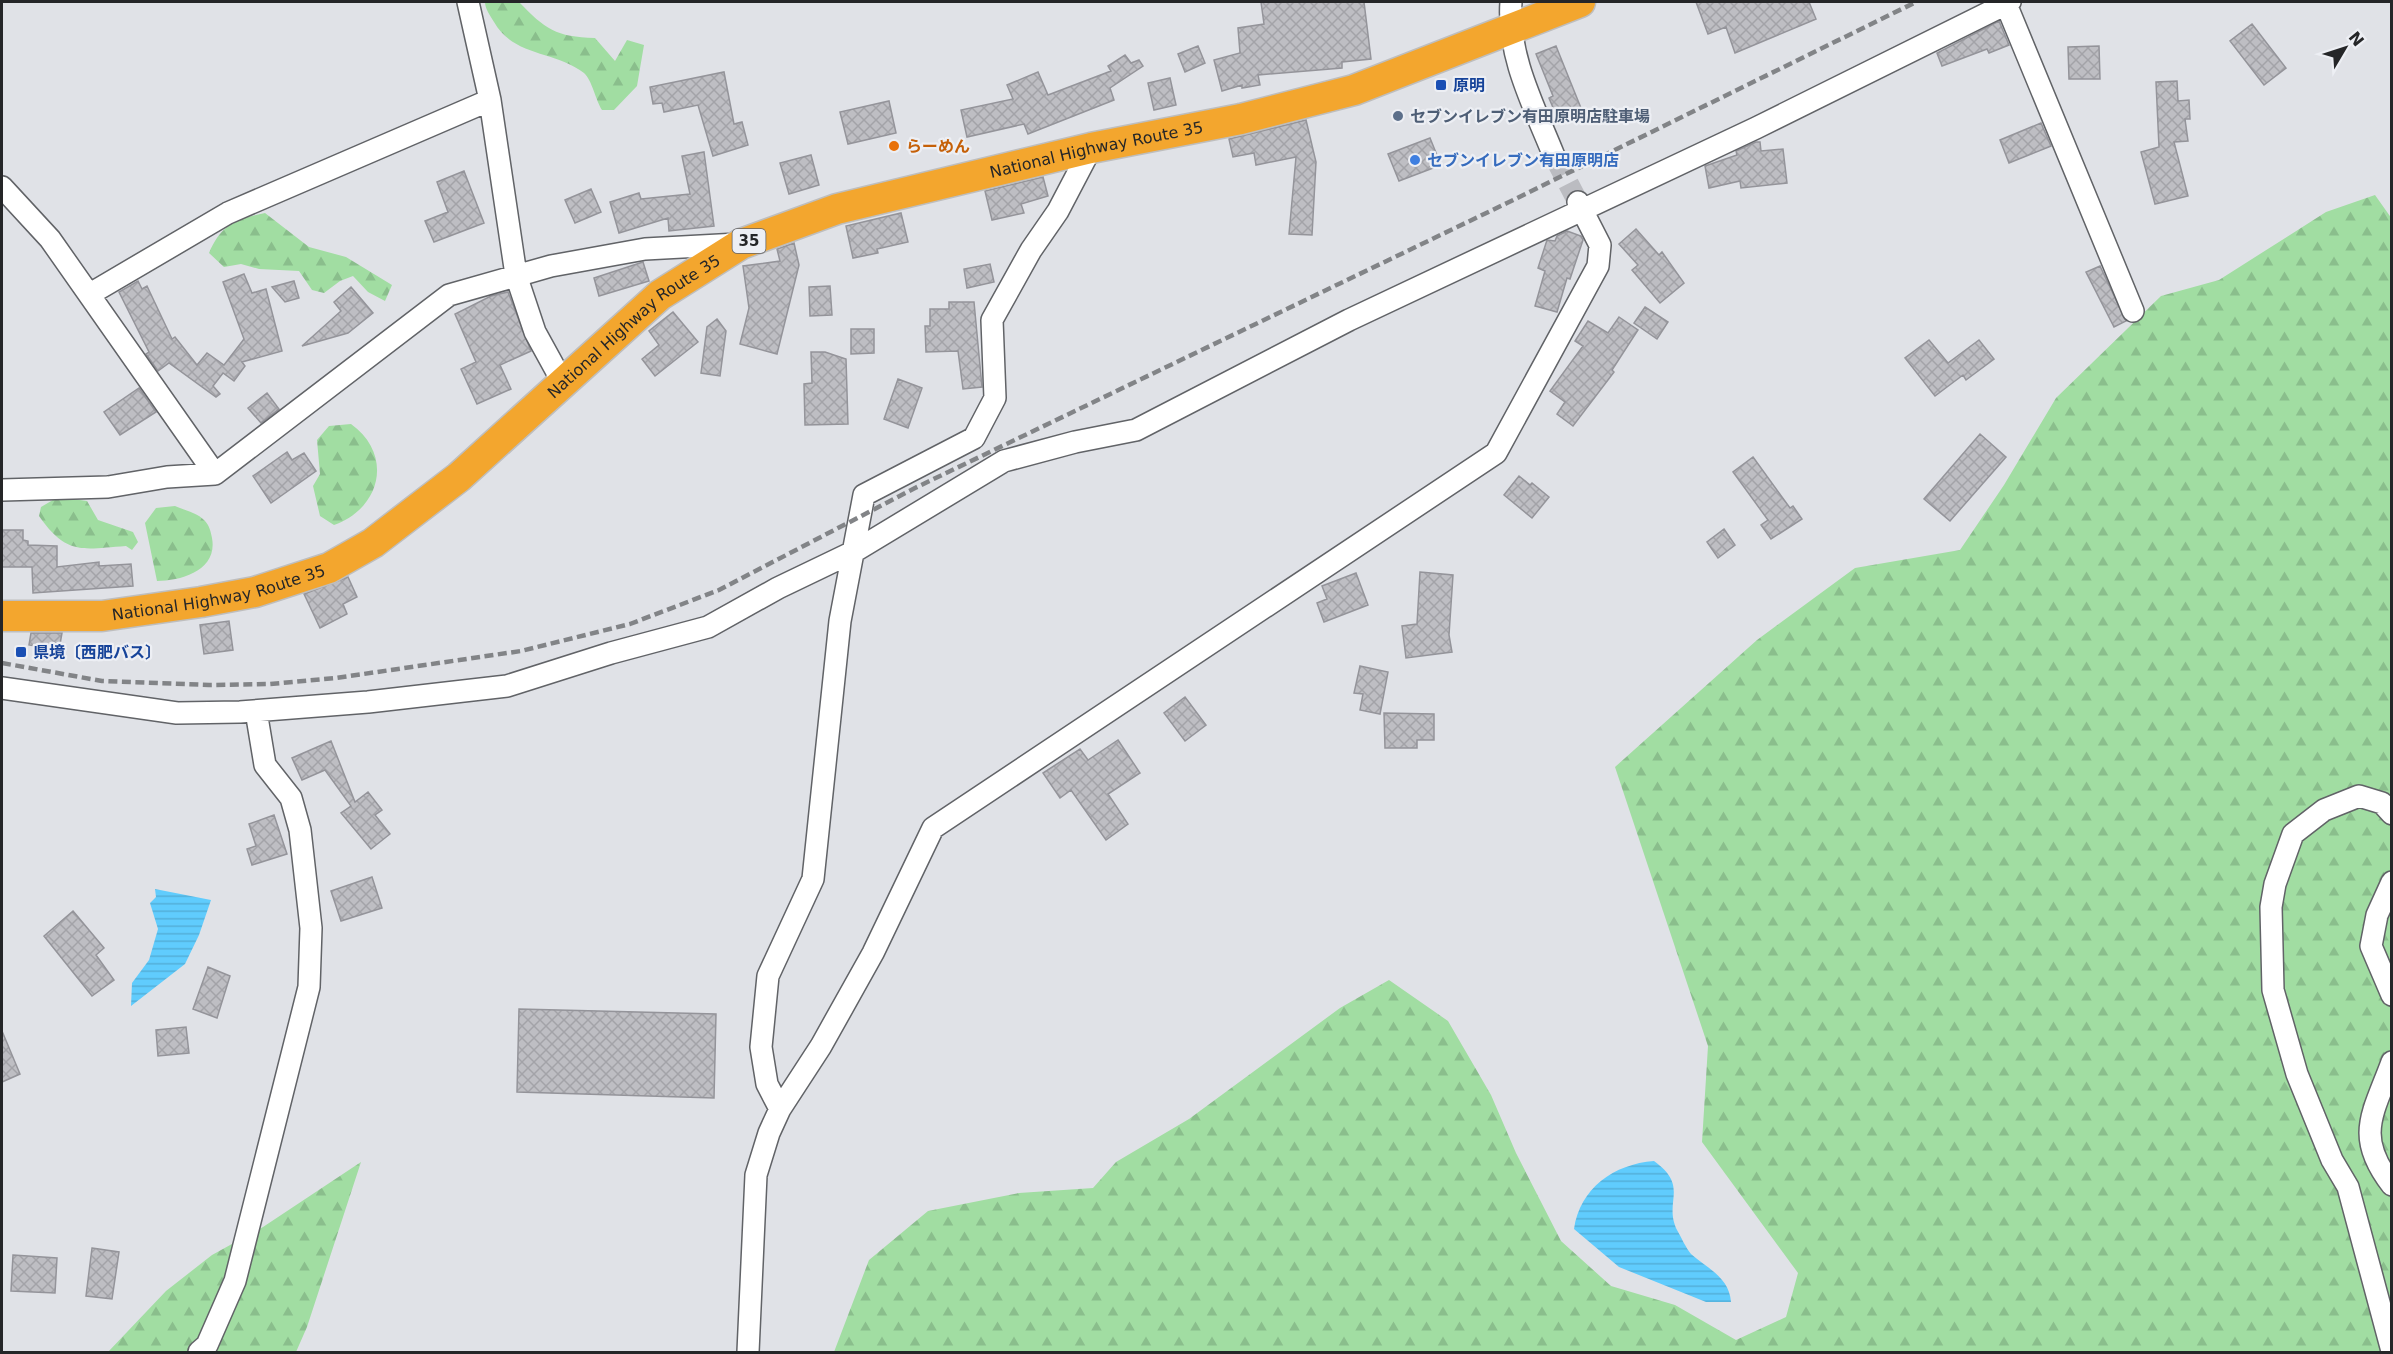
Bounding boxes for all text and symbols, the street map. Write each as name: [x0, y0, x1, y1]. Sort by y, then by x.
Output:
north arrow: [2315, 18, 2375, 78]
text: N: [2345, 28, 2368, 50]
place label: 原明: [1453, 76, 1485, 95]
marker: 原明: [1434, 78, 1448, 92]
place label: セブンイレブン有田原明店駐車場: [1410, 107, 1650, 126]
marker: セブンイレブン有田原明店駐車場: [1391, 109, 1405, 123]
street label: National Highway Route 35: [988, 117, 1205, 182]
place label: らーめん: [906, 137, 970, 156]
marker: らーめん: [887, 139, 901, 153]
place label: セブンイレブン有田原明店: [1427, 151, 1619, 170]
marker: セブンイレブン有田原明店: [1408, 153, 1422, 167]
road number: 35: [732, 229, 766, 253]
street label: National Highway Route 35: [543, 250, 724, 402]
street label: National Highway Route 35: [111, 560, 327, 624]
place label: 県境〔西肥バス〕: [33, 643, 161, 662]
marker: 県境〔西肥バス〕: [14, 645, 28, 659]

